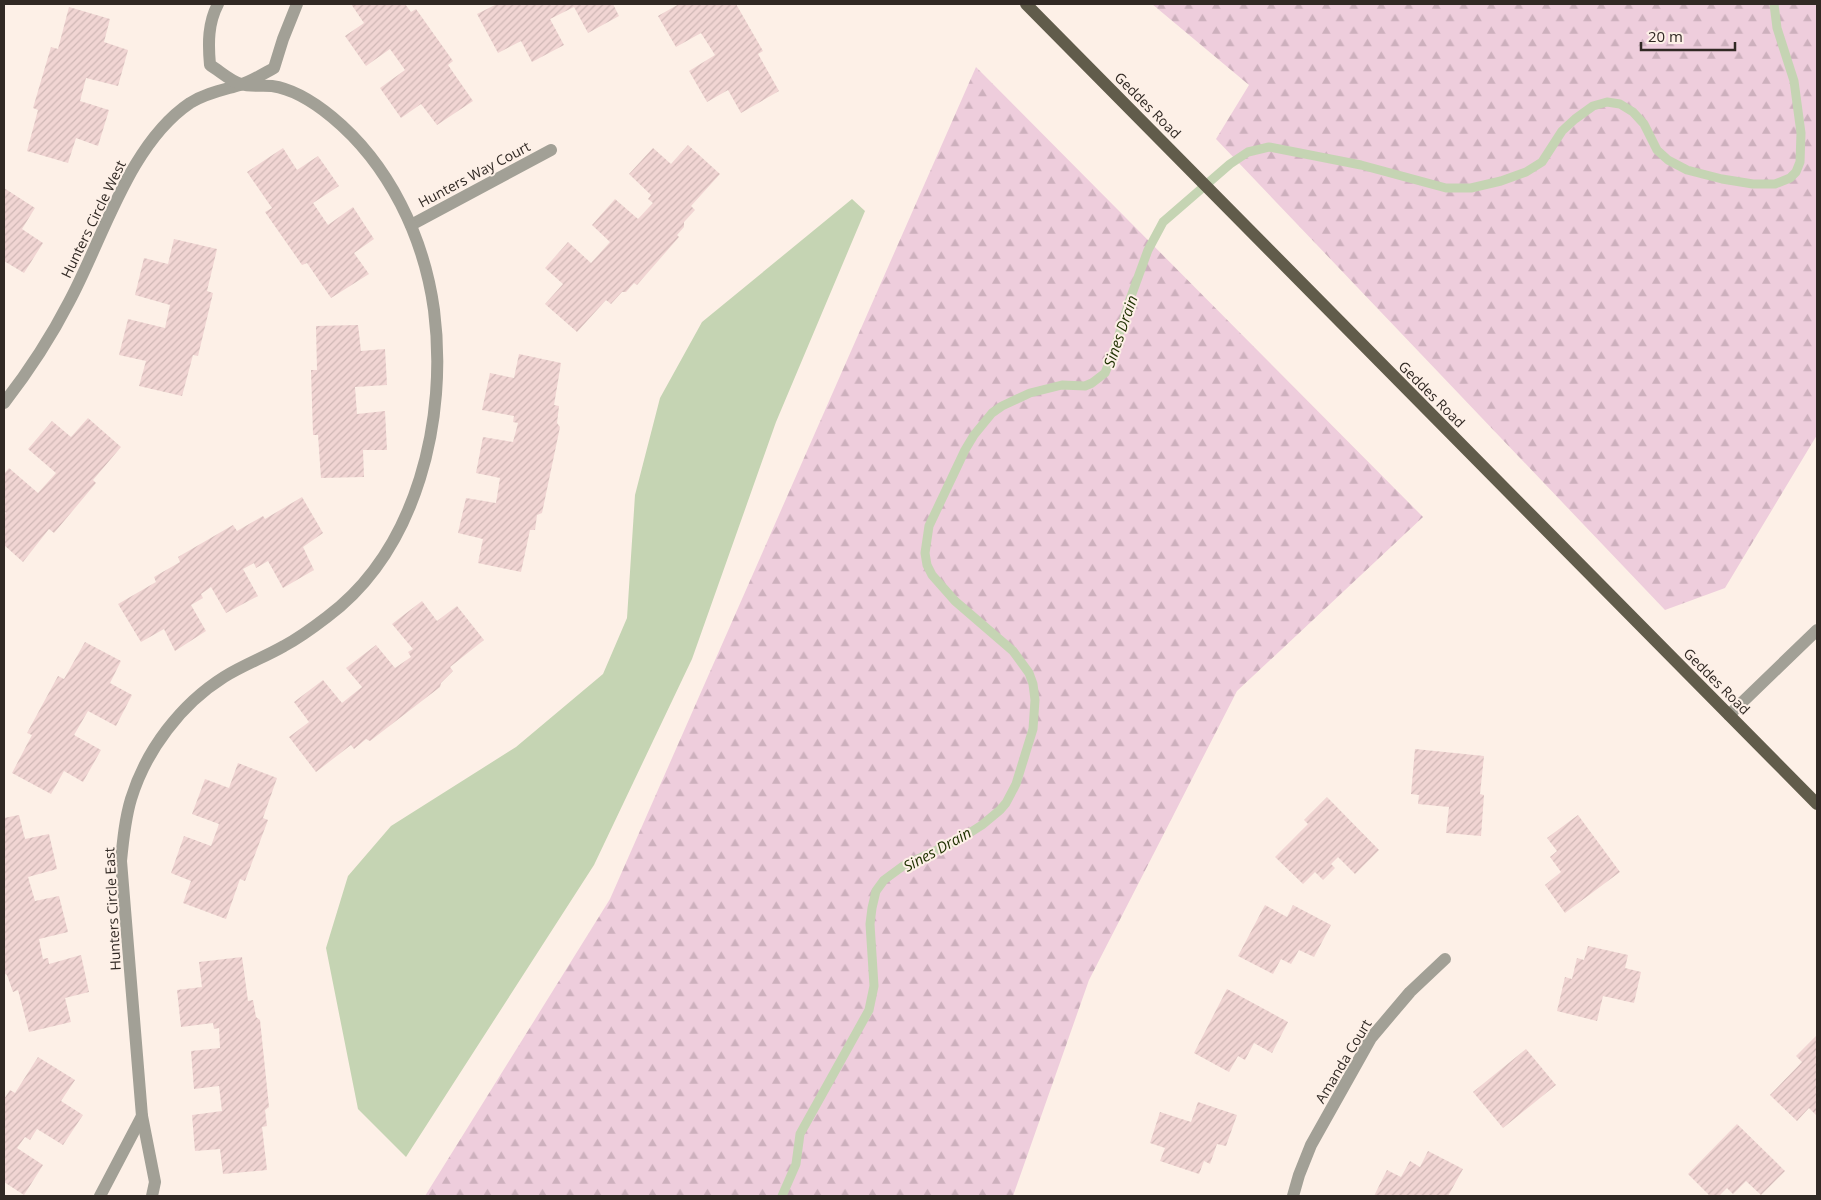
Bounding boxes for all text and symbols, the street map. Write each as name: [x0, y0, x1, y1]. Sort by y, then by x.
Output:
scale bar: [1641, 20, 1735, 52]
text: 20 m: [1648, 26, 1683, 46]
street label: Geddes Road: [1111, 68, 1185, 142]
street label: Hunters Way Court: [415, 136, 533, 212]
street label: Hunters Circle West: [56, 157, 130, 281]
water label: Sines Drain: [1098, 292, 1142, 370]
street label: Geddes Road: [1395, 357, 1469, 431]
street label: Geddes Road: [1680, 644, 1754, 718]
water label: Sines Drain: [899, 822, 975, 876]
street label: Hunters Circle East: [99, 847, 125, 971]
street label: Amanda Court: [1310, 1016, 1376, 1106]

